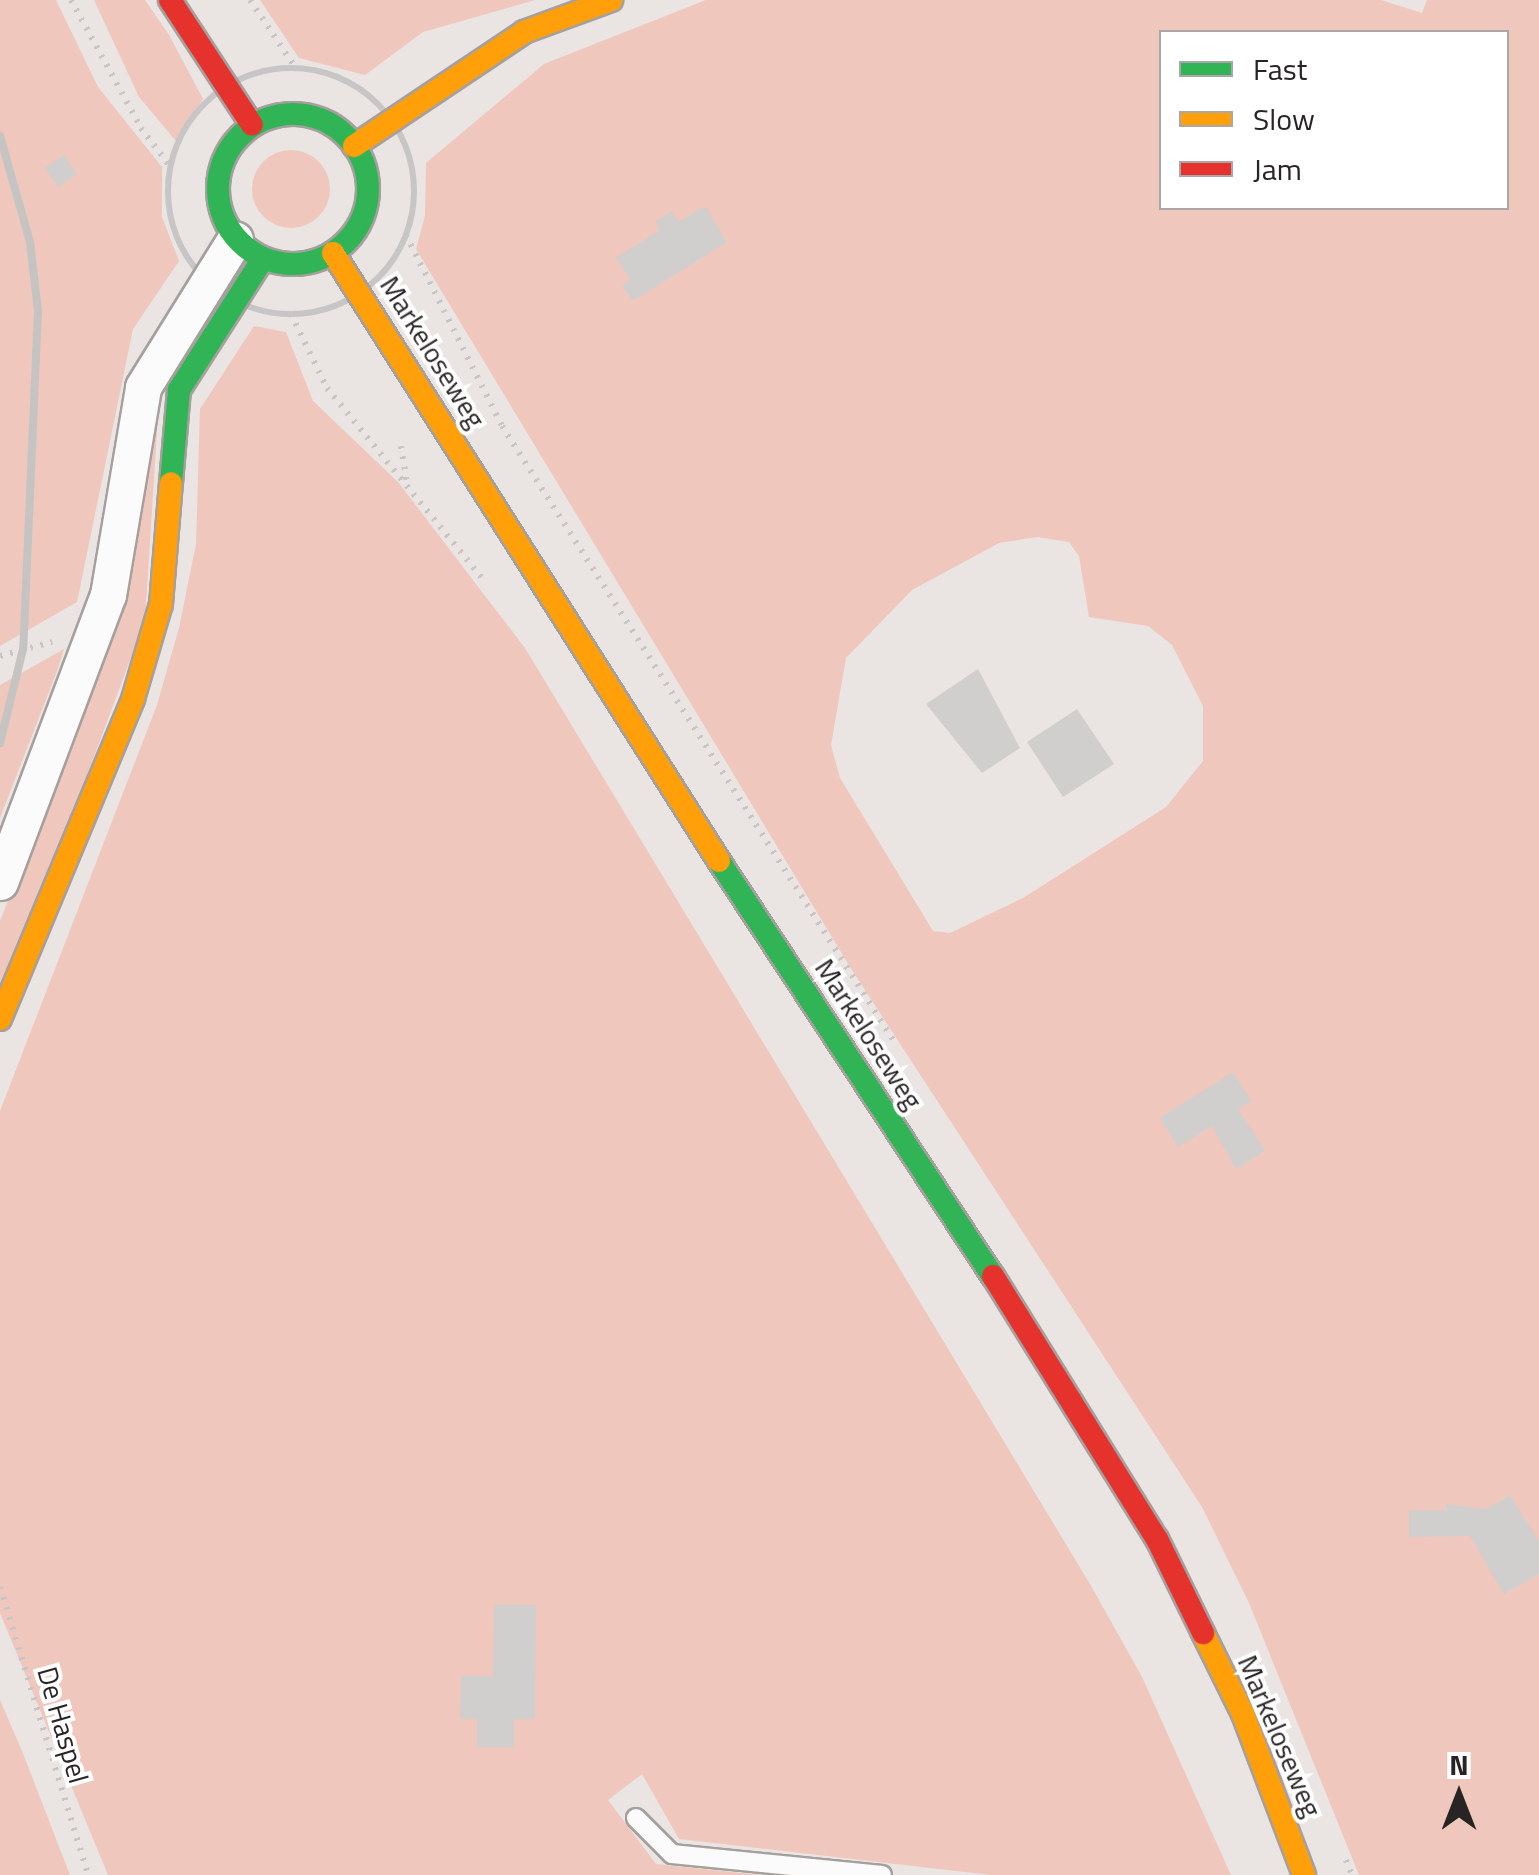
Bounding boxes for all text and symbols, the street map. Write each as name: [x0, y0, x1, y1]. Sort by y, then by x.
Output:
legend: [1159, 30, 1509, 210]
text: Fast: [1253, 46, 1307, 92]
text: Slow: [1253, 96, 1315, 142]
text: Jam: [1253, 146, 1302, 192]
street label: Markeloseweg: [373, 270, 493, 434]
street label: Markeloseweg: [808, 953, 930, 1115]
street label: Markeloseweg: [1231, 1650, 1329, 1822]
street label: De Haspel: [30, 1663, 96, 1787]
text: N: [1449, 1743, 1469, 1786]
north arrow: [1409, 1745, 1509, 1845]

